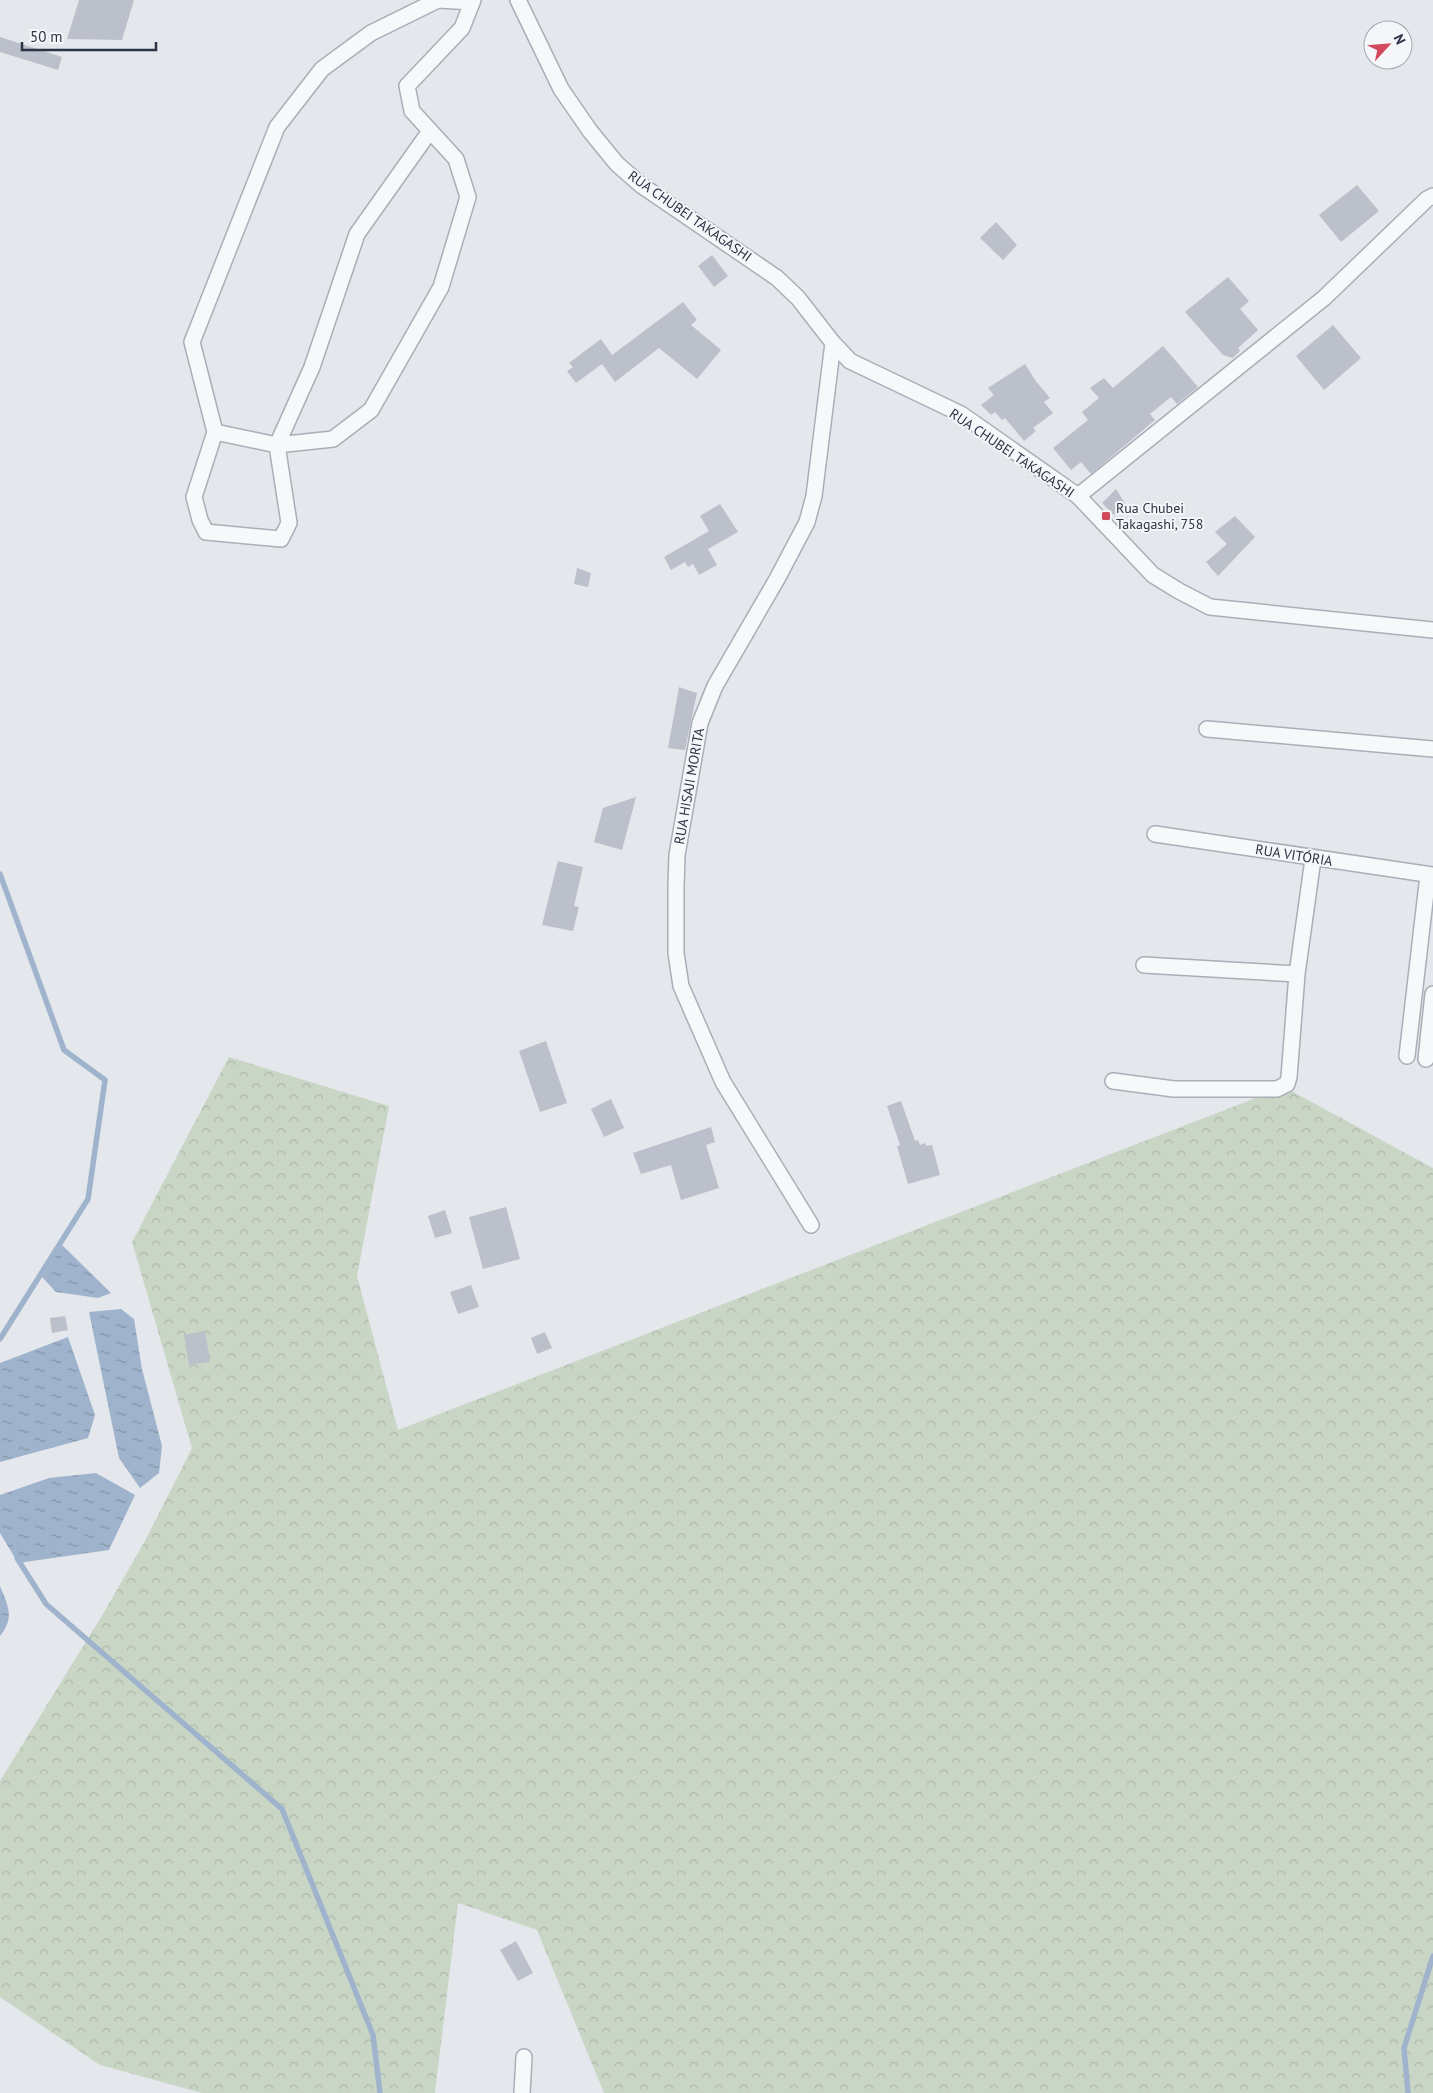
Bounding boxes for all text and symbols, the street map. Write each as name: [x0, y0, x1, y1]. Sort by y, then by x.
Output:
scale bar: [22, 20, 156, 52]
north arrow: [1363, 20, 1413, 70]
text: 50 m: [30, 27, 63, 46]
text: N: [1390, 31, 1410, 47]
street label: RUA CHUBEI TAKAGASHI: [625, 166, 755, 266]
street label: RUA CHUBEI TAKAGASHI: [946, 404, 1078, 502]
place label: Rua Chubei Takagashi, 758: [1116, 499, 1203, 533]
marker: Rua Chubei Takagashi, 758: [1100, 510, 1112, 522]
street label: RUA HISAJI MORITA: [670, 726, 708, 846]
street label: RUA VITÓRIA: [1254, 840, 1335, 870]

